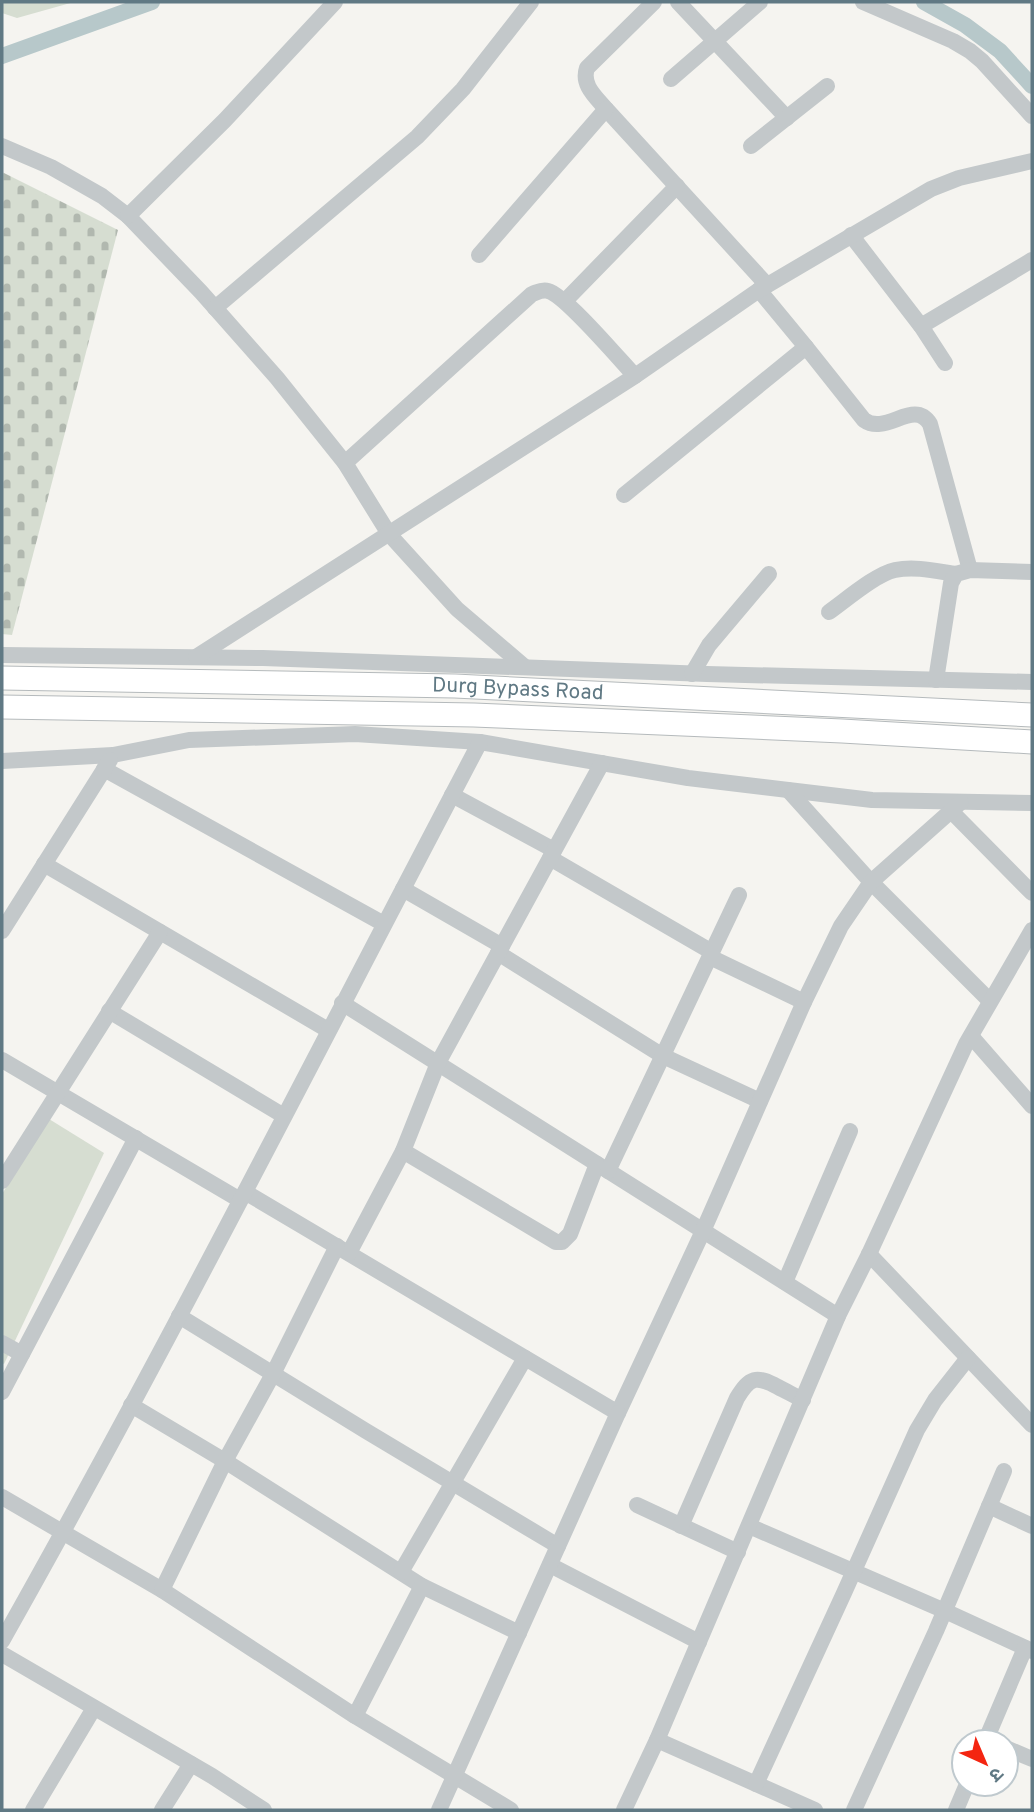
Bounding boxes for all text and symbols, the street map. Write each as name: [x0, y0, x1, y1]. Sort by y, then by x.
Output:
street label: Durg Bypass Road: [432, 672, 604, 707]
north arrow: [950, 1728, 1020, 1798]
text: उ: [982, 1761, 1008, 1787]

